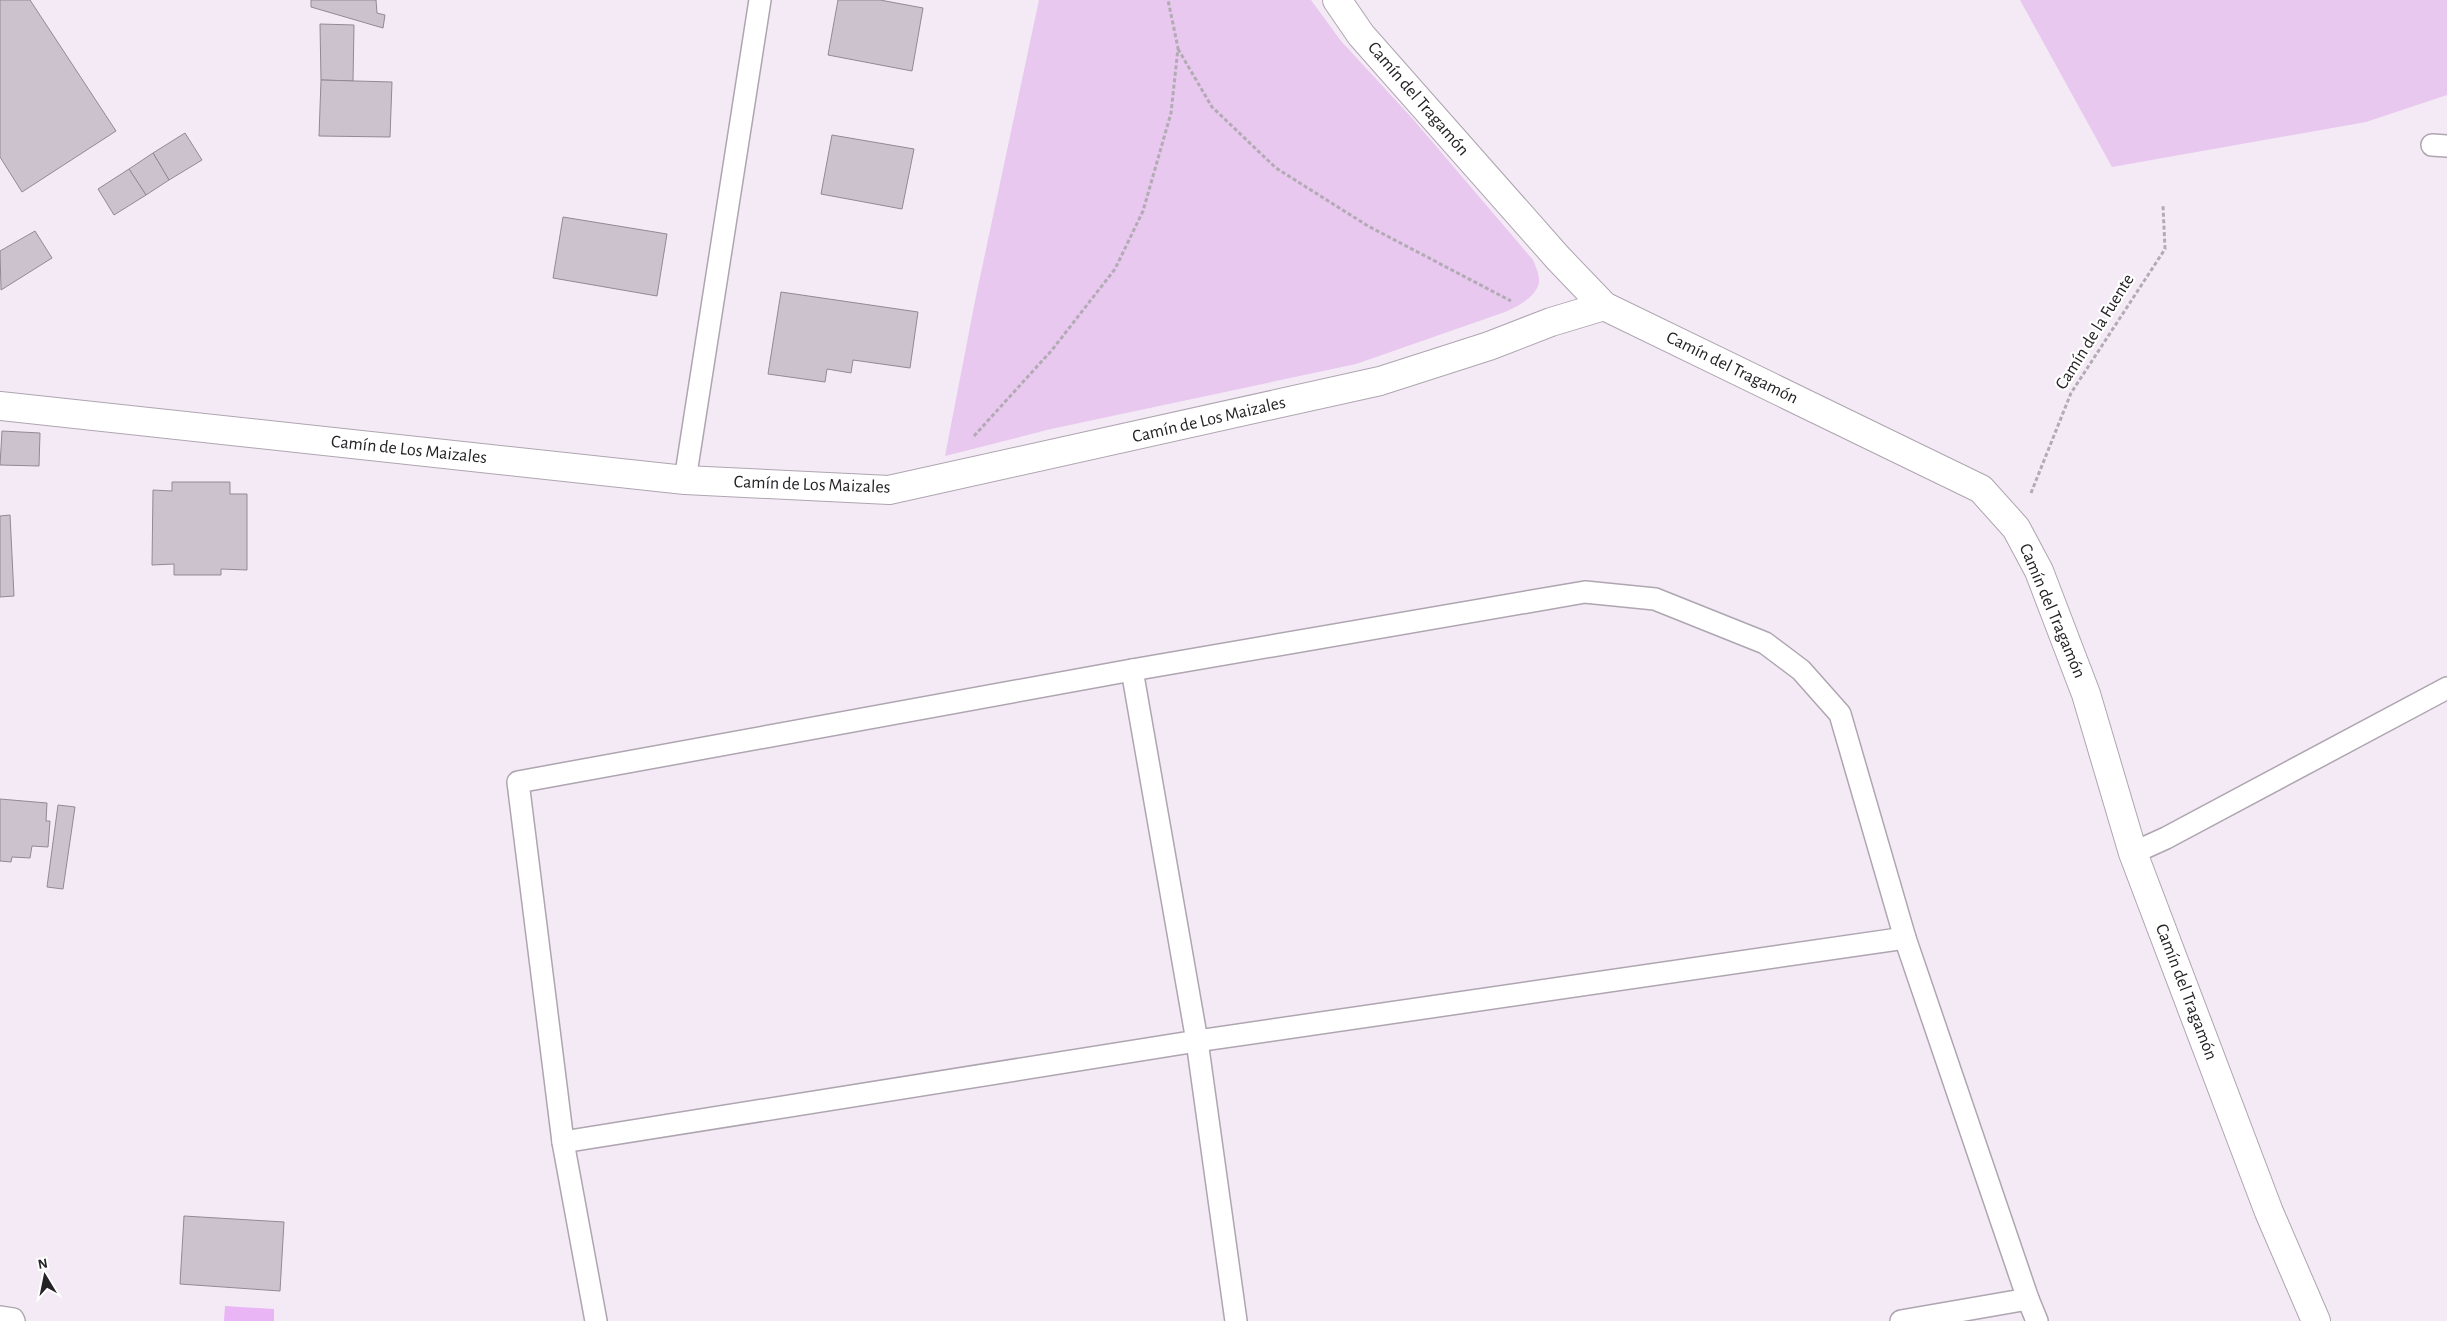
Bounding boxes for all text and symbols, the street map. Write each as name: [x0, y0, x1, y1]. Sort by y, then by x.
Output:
street label: Camín del Tragamón: [1364, 39, 1472, 159]
street label: Camín de la Fuente: [2052, 271, 2138, 393]
street label: Camín del Tragamón: [1663, 328, 1801, 408]
street label: Camín de Los Maizales: [1131, 394, 1287, 446]
street label: Camín de Los Maizales: [330, 433, 488, 467]
street label: Camín de Los Maizales: [733, 473, 891, 497]
street label: Camín del Tragamón: [2016, 541, 2088, 681]
street label: Camín del Tragamón: [2152, 921, 2220, 1063]
north arrow: [20, 1251, 70, 1301]
text: N: [37, 1256, 49, 1272]

